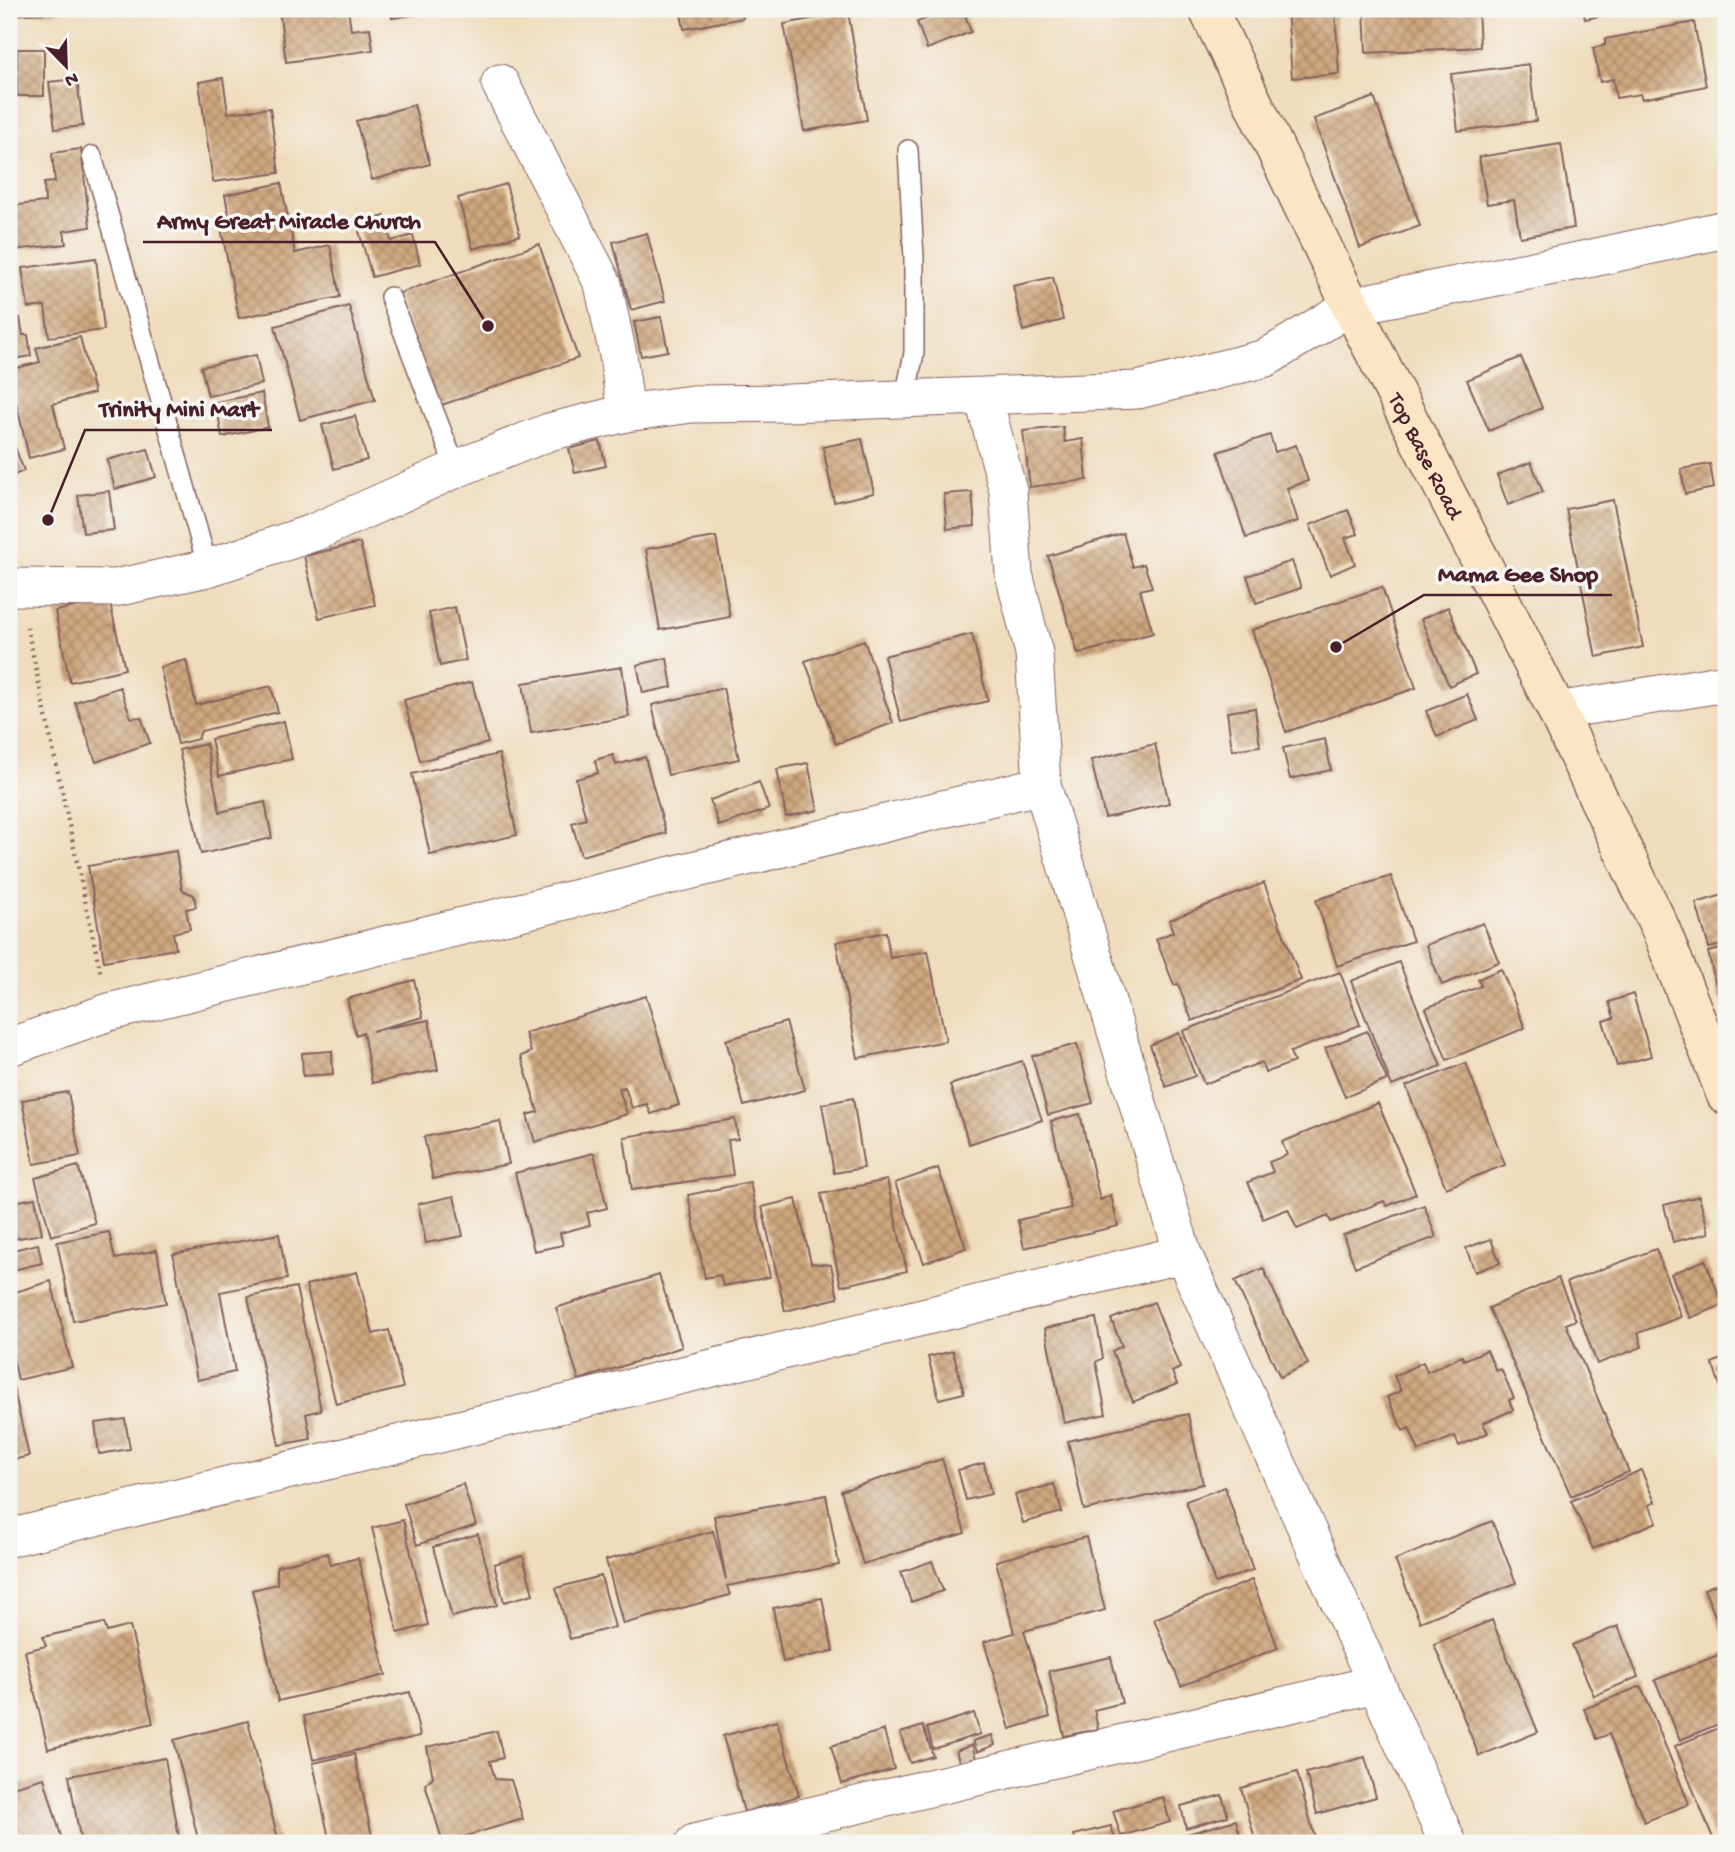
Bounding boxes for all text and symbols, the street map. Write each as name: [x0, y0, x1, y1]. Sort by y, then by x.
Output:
north arrow: [32, 32, 102, 102]
text: N: [61, 65, 81, 91]
callout: Army Great Miracle Church: [143, 197, 435, 242]
text: Army Great Miracle Church: [156, 209, 421, 238]
callout: Trinity Mini Mart: [85, 385, 272, 430]
street label: Top Base Road: [1379, 387, 1468, 526]
text: Trinity Mini Mart: [97, 397, 261, 426]
callout: Mama Gee Shop: [1424, 550, 1612, 595]
text: Mama Gee Shop: [1438, 562, 1598, 591]

